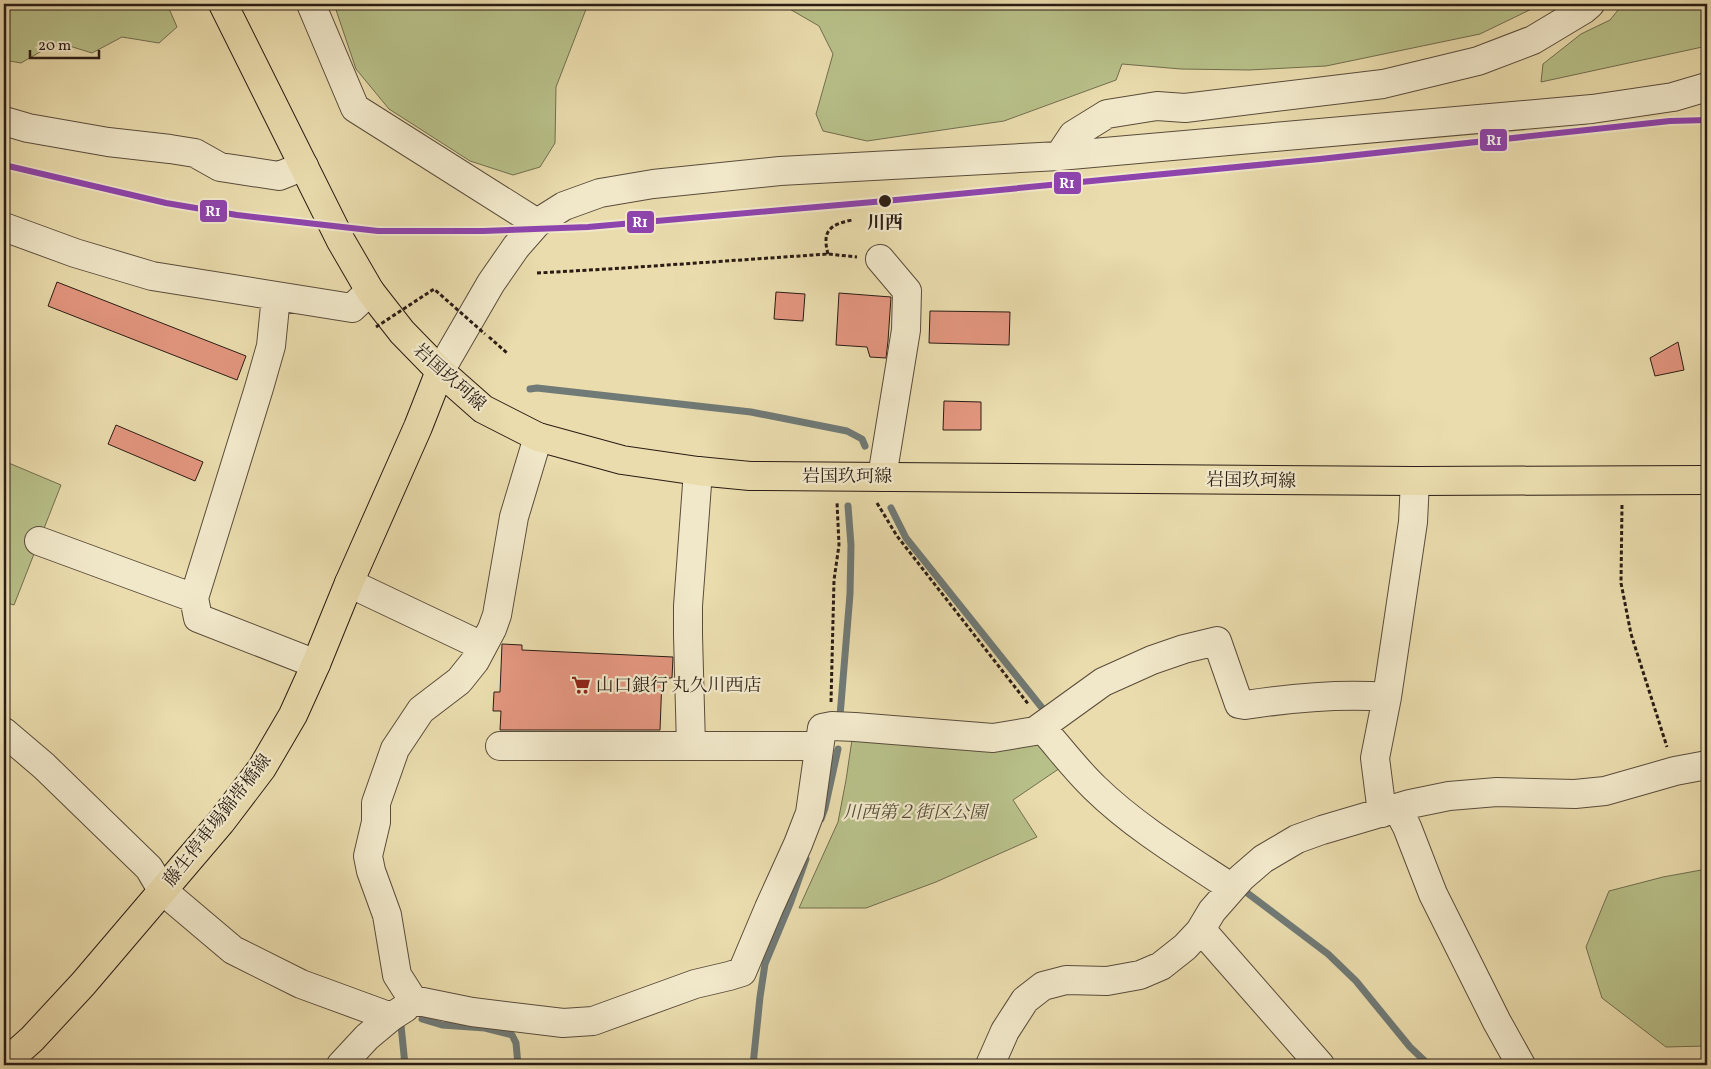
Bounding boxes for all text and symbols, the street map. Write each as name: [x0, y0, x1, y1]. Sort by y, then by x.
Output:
scale bar: [30, 28, 99, 60]
text: 20 m: [38, 36, 71, 57]
line badge: R1: [1479, 128, 1508, 152]
text: R1: [1486, 132, 1502, 151]
line badge: R1: [1053, 171, 1082, 195]
text: R1: [1059, 175, 1075, 194]
marker: 川西: [877, 193, 893, 209]
line badge: R1: [199, 199, 228, 223]
text: R1: [205, 203, 221, 222]
line badge: R1: [626, 210, 655, 234]
place label: 川西: [867, 211, 903, 236]
text: R1: [632, 214, 648, 233]
street label: 岩国玖珂線: [407, 339, 491, 418]
street label: 岩国玖珂線: [802, 465, 892, 490]
street label: 岩国玖珂線: [1206, 468, 1296, 495]
supermarket icon: 山口銀行 丸久川西店: [570, 674, 592, 696]
place label: 山口銀行 丸久川西店: [596, 674, 762, 699]
street label: 藤生停車場錦帯橋線: [158, 749, 278, 892]
park label: 川西第２街区公園: [843, 801, 990, 826]

